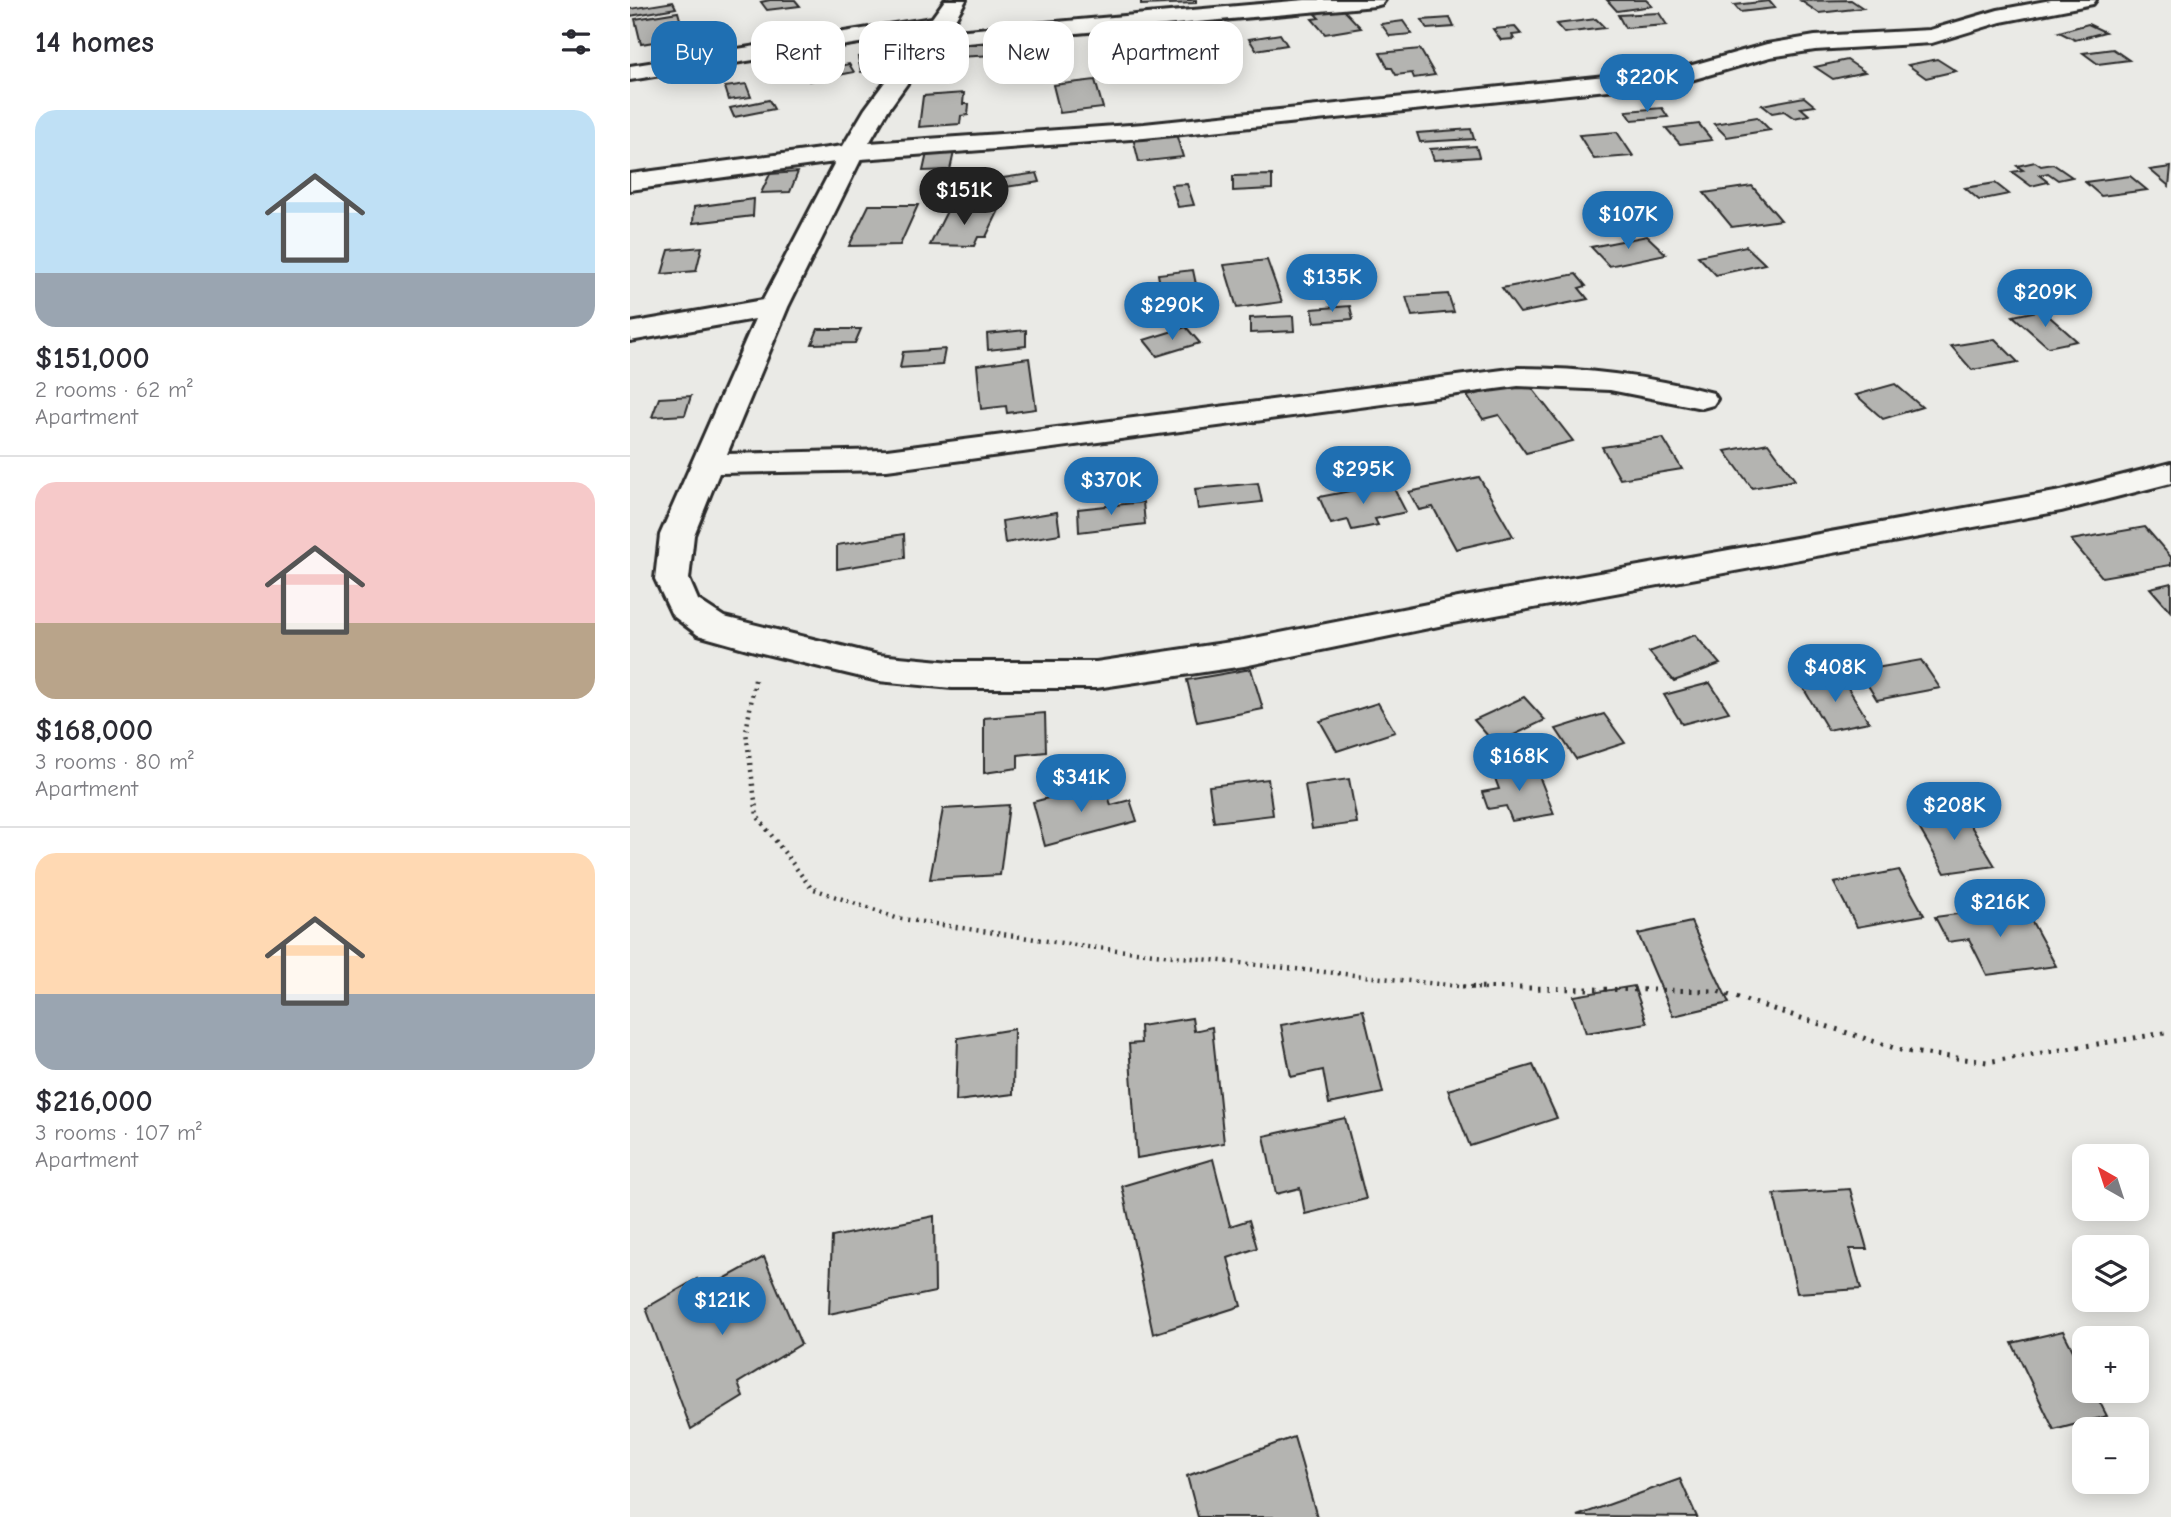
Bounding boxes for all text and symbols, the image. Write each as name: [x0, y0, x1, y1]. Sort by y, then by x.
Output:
chip: Buy: [651, 21, 737, 84]
chip: Rent: [751, 21, 845, 84]
chip: Filters: [859, 21, 969, 84]
chip: New: [983, 21, 1074, 84]
chip: Apartment: [1088, 21, 1243, 84]
icon: filters: [557, 23, 595, 61]
text: 14 homes: [35, 25, 154, 60]
pin: $220K: [1598, 54, 1696, 114]
text: $220K: [1616, 63, 1678, 90]
icon: home: [252, 155, 378, 281]
pin: $151K: [915, 168, 1013, 227]
text: $151K: [935, 176, 993, 203]
pin: $107K: [1579, 191, 1677, 251]
text: $107K: [1598, 200, 1658, 227]
pin: $135K: [1283, 254, 1381, 314]
text: $135K: [1302, 263, 1362, 290]
pin: $209K: [1996, 270, 2094, 329]
text: $209K: [2013, 278, 2077, 305]
pin: $290K: [1123, 282, 1221, 342]
text: $290K: [1140, 291, 1204, 318]
text: $151,000: [35, 341, 150, 376]
text: 2 rooms · 62 m²: [35, 376, 193, 403]
text: Apartment: [35, 403, 138, 430]
pin: $295K: [1314, 447, 1412, 506]
text: $295K: [1332, 455, 1394, 482]
pin: $370K: [1062, 458, 1160, 517]
text: $370K: [1080, 466, 1142, 493]
icon: home: [252, 527, 378, 653]
pin: $408K: [1786, 644, 1884, 704]
text: $408K: [1804, 653, 1866, 680]
text: $168,000: [35, 713, 153, 748]
pin: $168K: [1470, 734, 1568, 793]
text: $168K: [1489, 742, 1549, 769]
text: 3 rooms · 80 m²: [35, 748, 194, 775]
pin: $341K: [1032, 754, 1130, 814]
text: $341K: [1052, 763, 1110, 790]
text: Apartment: [35, 775, 138, 802]
pin: $208K: [1905, 782, 2003, 842]
text: $208K: [1922, 791, 1986, 818]
pin: $216K: [1951, 880, 2049, 939]
text: $216K: [1970, 888, 2030, 915]
icon: home: [252, 898, 378, 1024]
text: $216,000: [35, 1084, 153, 1119]
text: 3 rooms · 107 m²: [35, 1119, 202, 1146]
north arrow: [2072, 1144, 2149, 1222]
map controls: [2072, 1144, 2149, 1494]
text: Apartment: [35, 1146, 138, 1173]
button: layers: [2072, 1235, 2149, 1312]
pin: $121K: [673, 1278, 771, 1337]
text: $121K: [694, 1286, 750, 1313]
button: +: [2072, 1326, 2149, 1403]
button: −: [2072, 1417, 2149, 1494]

